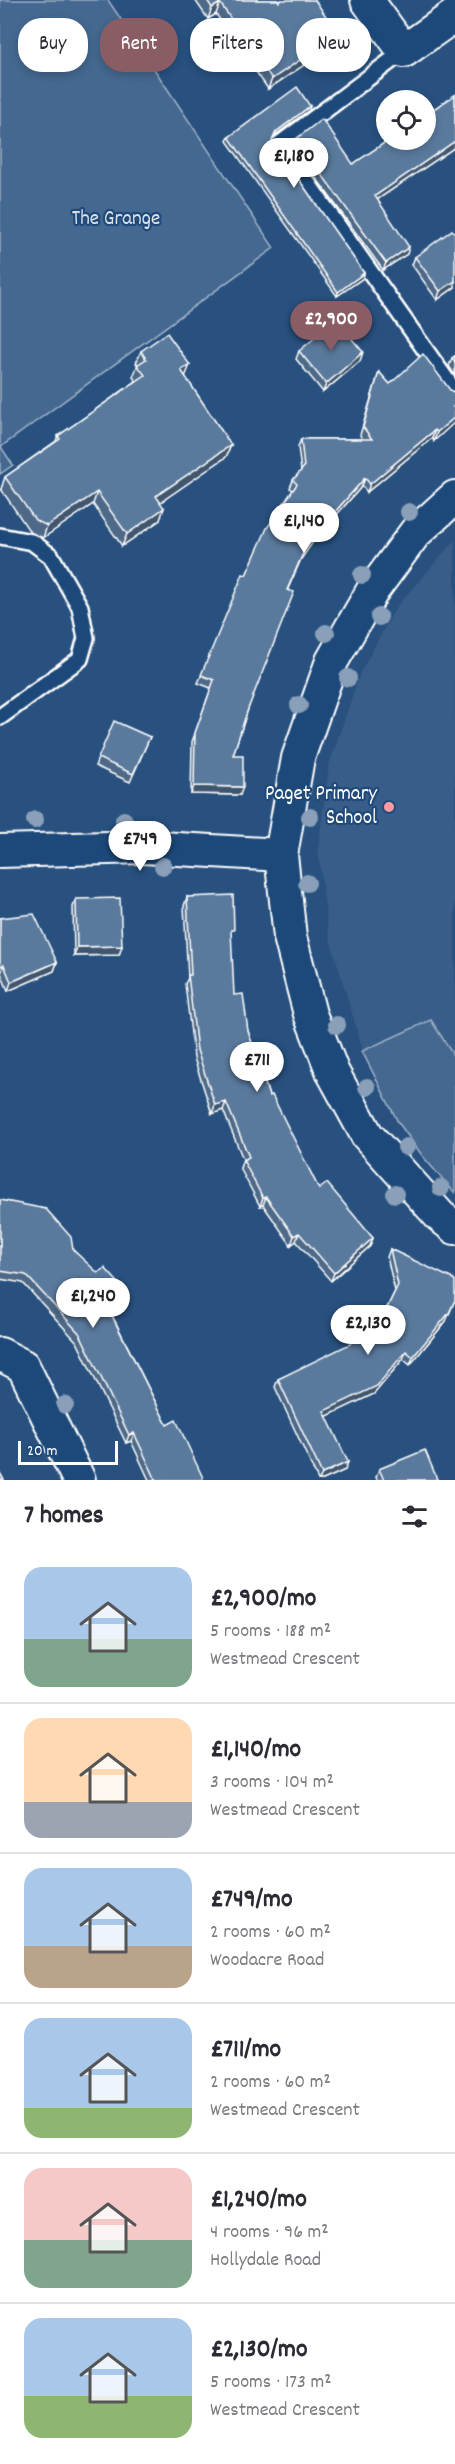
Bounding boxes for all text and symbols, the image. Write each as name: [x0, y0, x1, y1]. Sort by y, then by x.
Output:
chip: Buy: [18, 18, 88, 72]
chip: Rent: [100, 18, 178, 72]
chip: Filters: [190, 18, 284, 72]
chip: New: [296, 18, 371, 72]
map controls: [376, 90, 436, 150]
button: locate: [376, 90, 436, 150]
pin: £1,180: [245, 138, 343, 189]
text: £1,180: [273, 143, 315, 171]
park label: The Grange: [72, 205, 160, 235]
pin: £2,900: [282, 301, 380, 352]
text: £2,900: [304, 306, 358, 334]
pin: £1,140: [255, 503, 353, 554]
text: £1,140: [283, 508, 325, 536]
place label: Paget Primary School: [265, 780, 377, 834]
marker: Paget Primary School: [382, 800, 396, 814]
pin: £749: [104, 821, 176, 872]
text: £749: [122, 826, 158, 854]
pin: £711: [221, 1042, 293, 1093]
text: £711: [244, 1047, 270, 1075]
pin: £1,240: [44, 1278, 142, 1329]
text: £1,240: [70, 1283, 116, 1311]
pin: £2,130: [319, 1305, 417, 1356]
text: £2,130: [345, 1310, 391, 1338]
scale bar: [18, 1438, 118, 1466]
text: 20 m: [27, 1440, 57, 1463]
text: 7 homes: [24, 1498, 104, 1535]
icon: filters: [398, 1500, 431, 1533]
text: £2,900/mo: [210, 1581, 316, 1618]
icon: home: [72, 1591, 144, 1663]
text: 5 rooms · 188 m²: [210, 1618, 331, 1646]
text: Westmead Crescent: [210, 1646, 360, 1674]
text: £1,140/mo: [210, 1732, 301, 1769]
icon: home: [72, 1742, 144, 1814]
text: 3 rooms · 104 m²: [210, 1769, 334, 1797]
text: Westmead Crescent: [210, 1797, 360, 1825]
text: £749/mo: [210, 1882, 293, 1919]
icon: home: [72, 1892, 144, 1964]
text: 2 rooms · 60 m²: [210, 1919, 331, 1947]
text: Woodacre Road: [210, 1947, 324, 1975]
text: £711/mo: [210, 2032, 281, 2069]
icon: home: [72, 2042, 144, 2114]
text: 2 rooms · 60 m²: [210, 2069, 331, 2097]
text: Westmead Crescent: [210, 2097, 360, 2125]
text: £1,240/mo: [210, 2182, 307, 2219]
icon: home: [72, 2192, 144, 2264]
text: 4 rooms · 96 m²: [210, 2219, 329, 2247]
text: Hollydale Road: [210, 2247, 321, 2275]
text: £2,130/mo: [210, 2332, 308, 2369]
icon: home: [72, 2342, 144, 2414]
text: 5 rooms · 173 m²: [210, 2369, 331, 2397]
text: Westmead Crescent: [210, 2397, 360, 2425]

